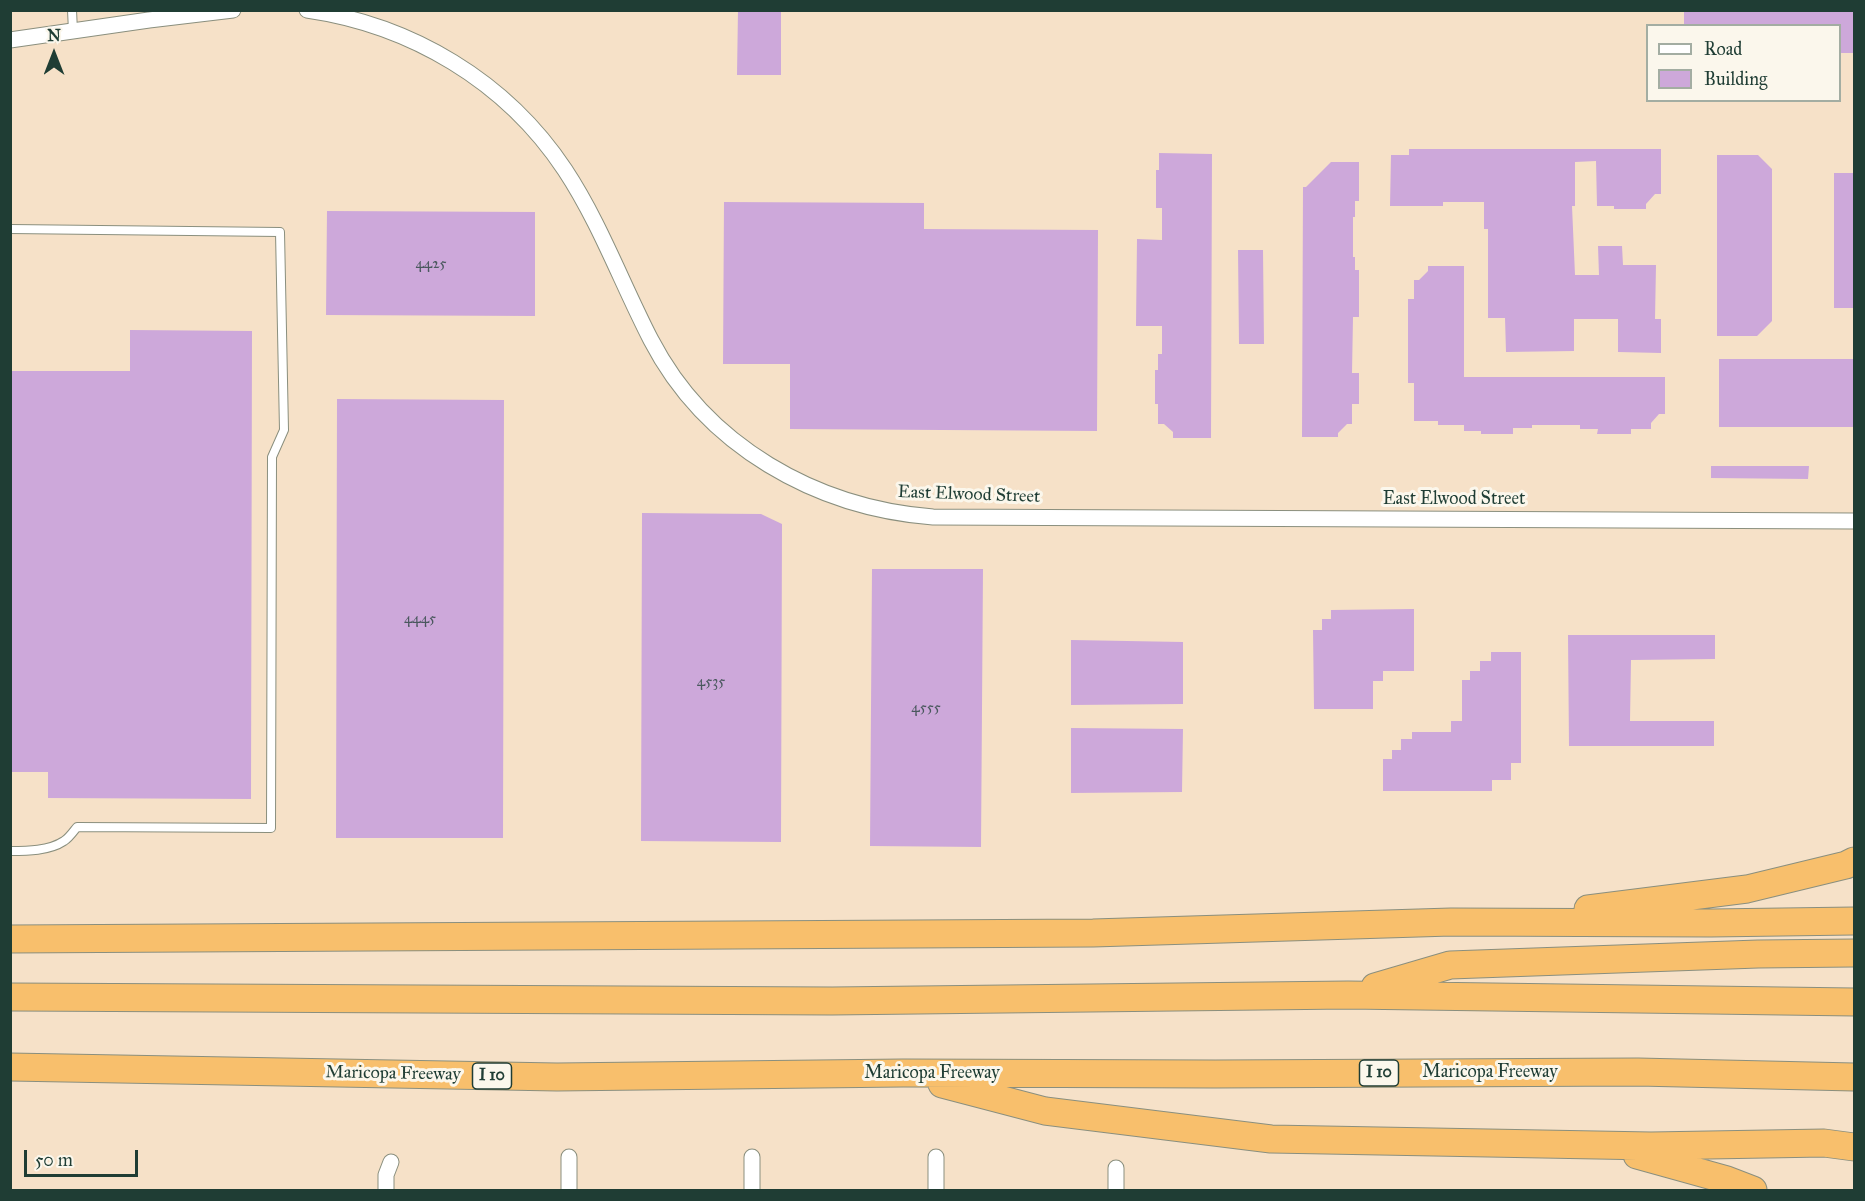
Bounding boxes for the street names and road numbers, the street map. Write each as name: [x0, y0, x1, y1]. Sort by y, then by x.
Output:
street label: East Elwood Street: [897, 482, 1041, 508]
street label: East Elwood Street: [1383, 489, 1525, 511]
road number: I 10: [1360, 1060, 1398, 1086]
street label: Maricopa Freeway: [325, 1062, 461, 1086]
street label: Maricopa Freeway: [1422, 1062, 1558, 1084]
road number: I 10: [472, 1063, 512, 1089]
street label: Maricopa Freeway: [864, 1063, 1000, 1085]

